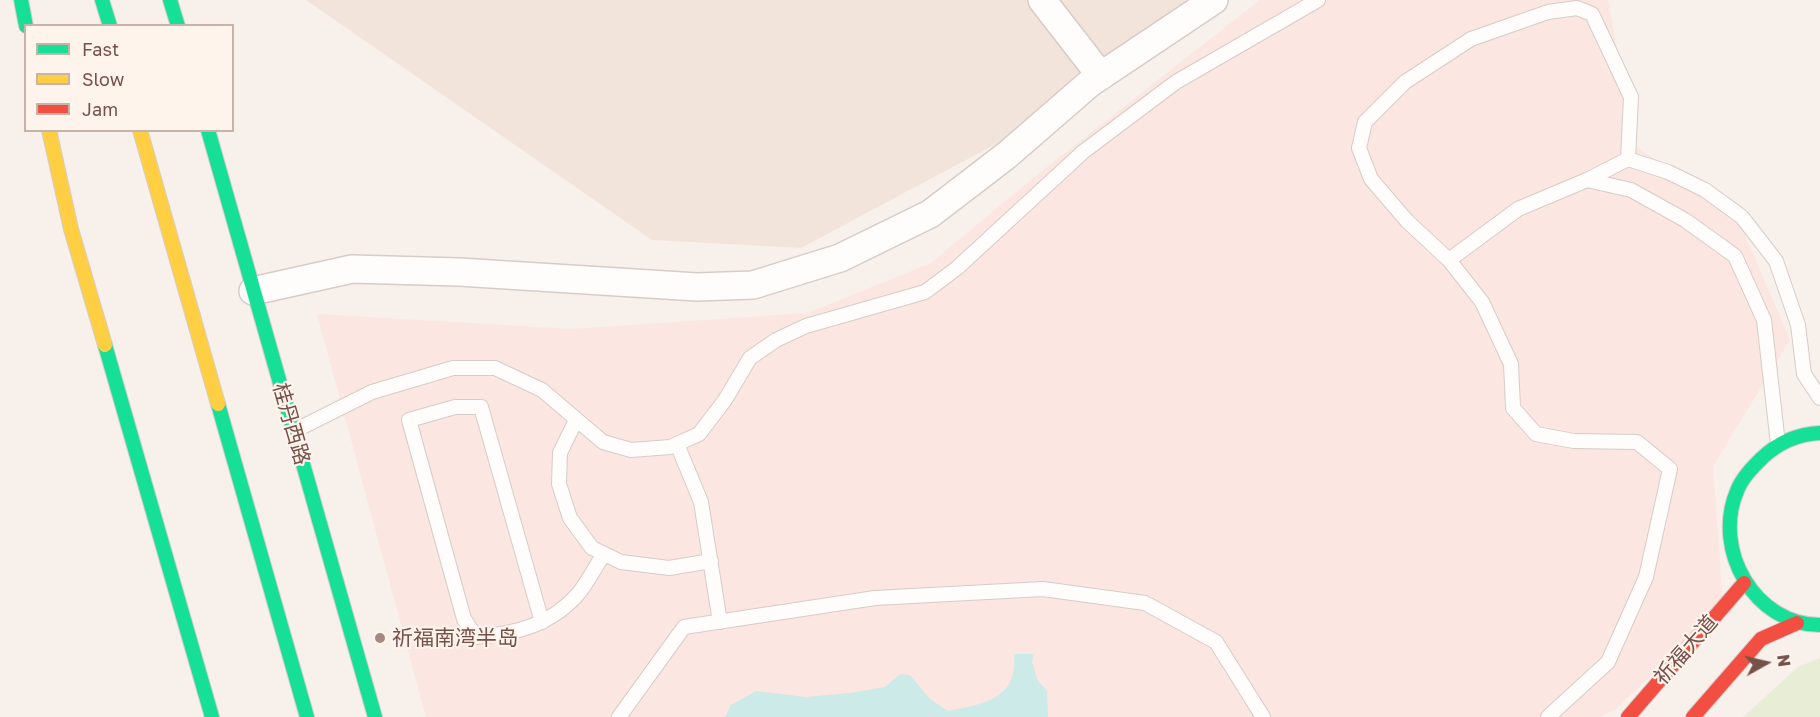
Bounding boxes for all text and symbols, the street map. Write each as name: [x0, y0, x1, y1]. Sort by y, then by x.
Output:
legend: [24, 24, 234, 132]
text: Fast: [82, 38, 119, 60]
text: Slow: [82, 68, 124, 90]
text: Jam: [82, 98, 118, 120]
street label: 桂丹西路: [267, 380, 315, 468]
street label: 祈福大道: [1649, 610, 1723, 690]
place label: 祈福南湾半岛: [392, 625, 518, 651]
marker: 祈福南湾半岛: [373, 631, 387, 645]
north arrow: [1736, 633, 1796, 693]
text: N: [1773, 653, 1795, 668]

